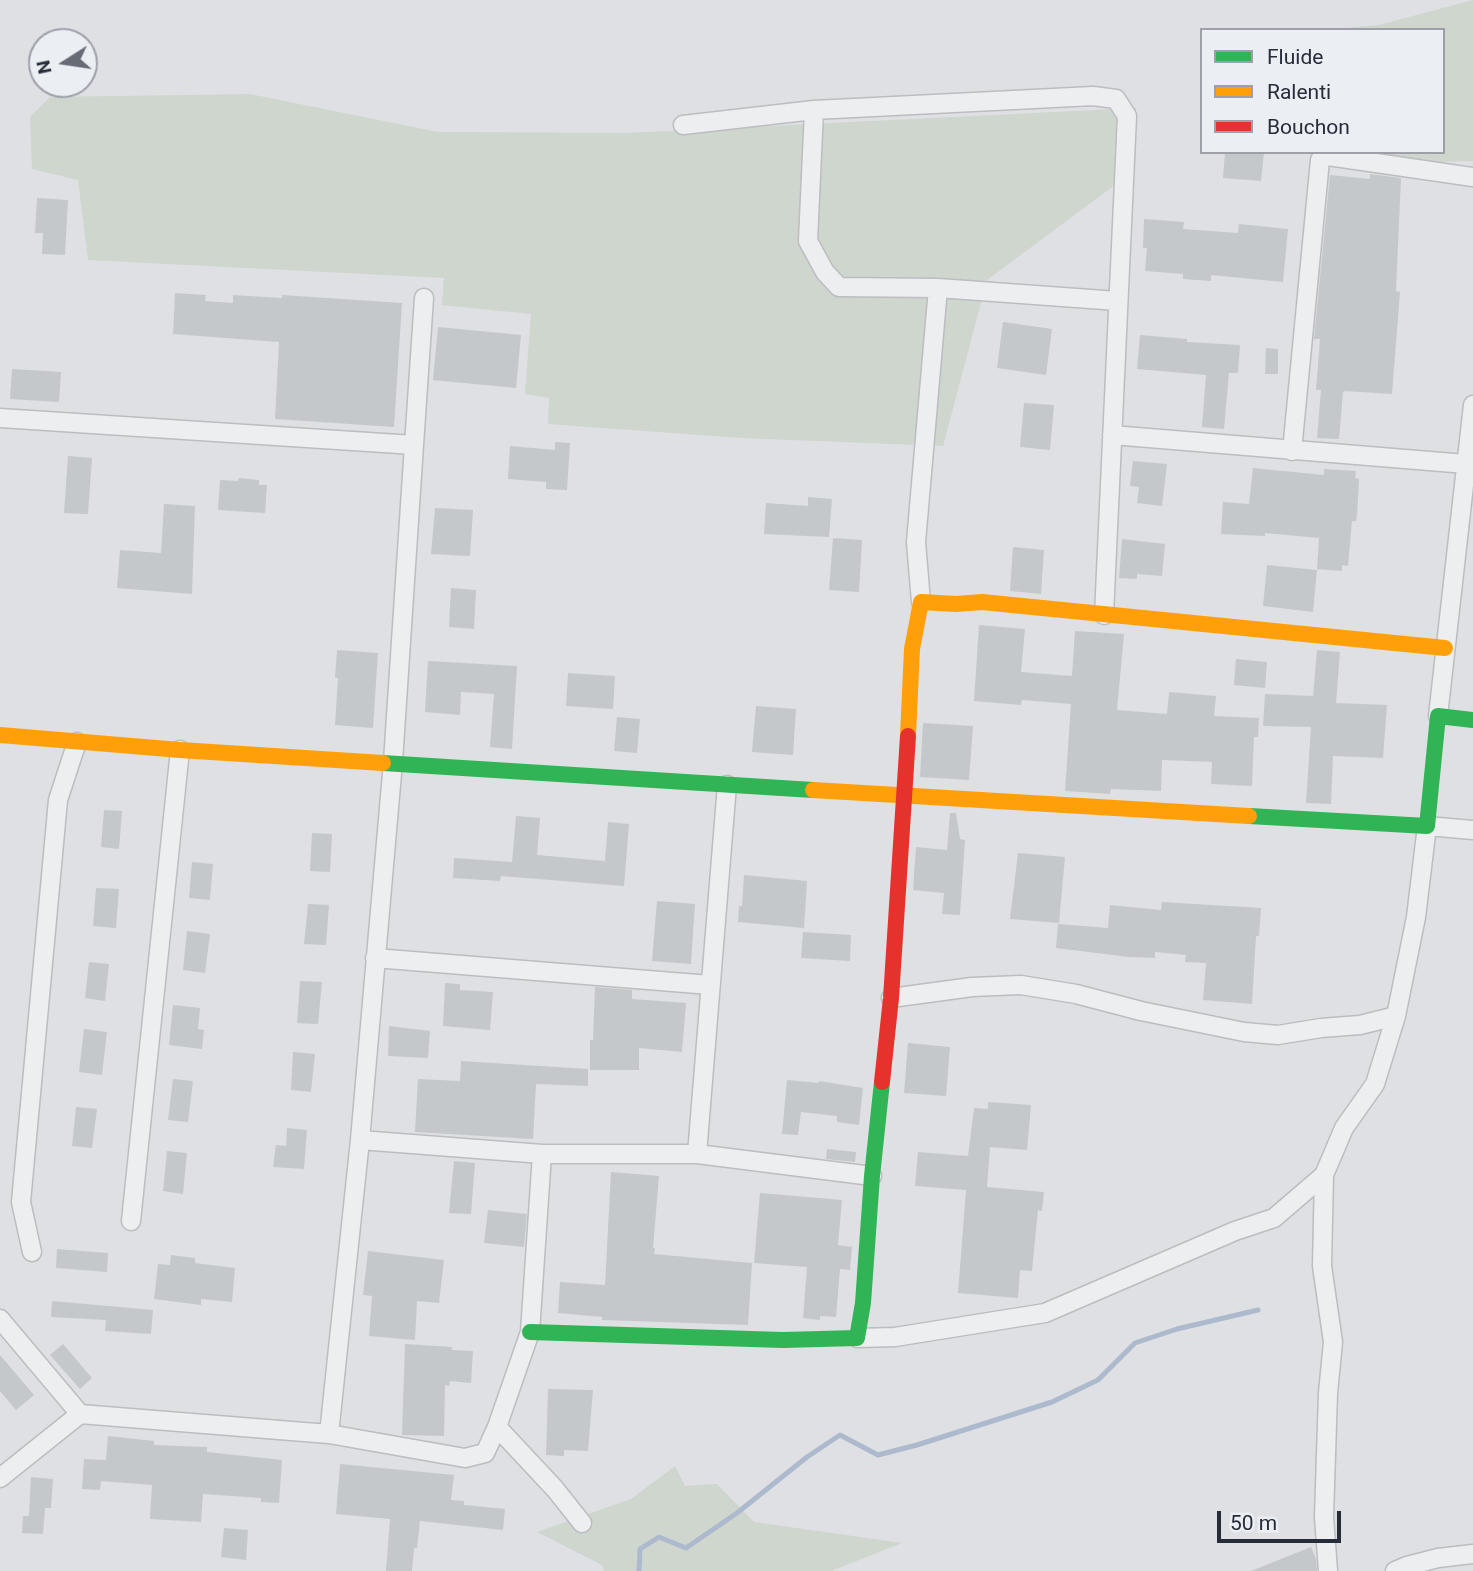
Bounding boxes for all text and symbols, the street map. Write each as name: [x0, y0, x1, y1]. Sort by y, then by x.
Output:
north arrow: [28, 28, 98, 98]
legend: [1200, 28, 1445, 154]
text: Fluide: [1267, 45, 1323, 69]
text: N: [31, 58, 57, 76]
text: Ralenti: [1267, 80, 1331, 104]
text: Bouchon: [1267, 115, 1350, 139]
scale bar: [1221, 1498, 1345, 1542]
text: 50 m: [1230, 1511, 1277, 1535]

